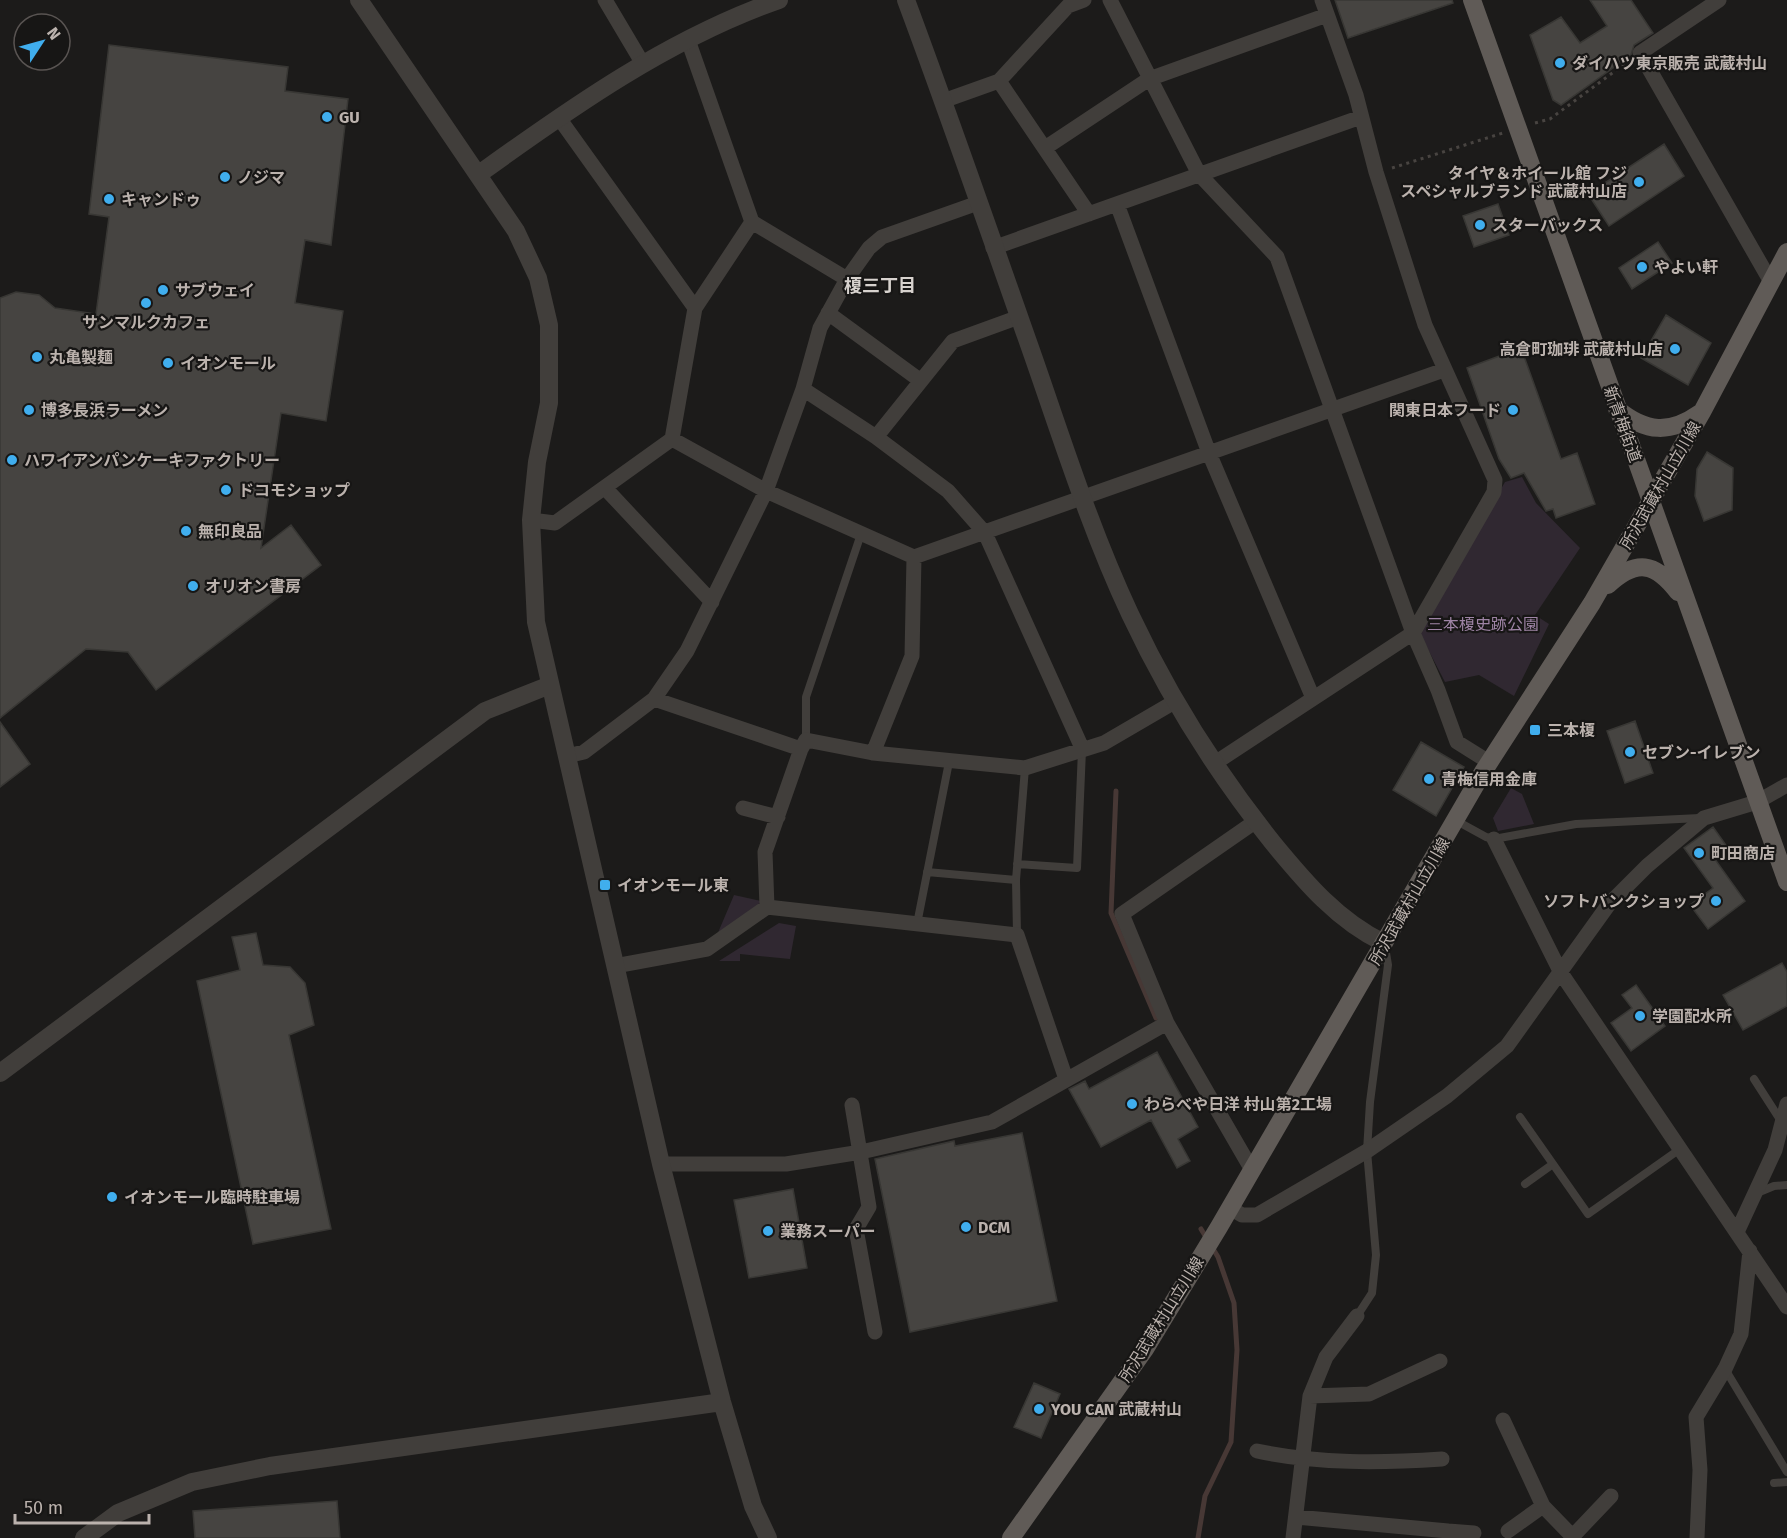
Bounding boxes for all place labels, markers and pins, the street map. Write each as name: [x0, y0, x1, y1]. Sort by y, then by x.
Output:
place label: ダイハツ東京販売 武蔵村山: [1572, 54, 1767, 73]
marker: ダイハツ東京販売 武蔵村山: [1553, 56, 1567, 70]
place label: GU: [339, 108, 360, 127]
marker: GU: [320, 110, 334, 124]
place label: タイヤ＆ホイール館 フジ スペシャルブランド 武蔵村山店: [1400, 164, 1627, 201]
place label: ノジマ: [237, 168, 285, 187]
marker: ノジマ: [218, 170, 232, 184]
marker: タイヤ＆ホイール館 フジ スペシャルブランド 武蔵村山店: [1632, 175, 1646, 189]
place label: キャンドゥ: [121, 190, 201, 209]
marker: キャンドゥ: [102, 192, 116, 206]
place label: スターバックス: [1492, 216, 1603, 235]
marker: スターバックス: [1473, 218, 1487, 232]
place label: やよい軒: [1654, 258, 1718, 277]
marker: やよい軒: [1635, 260, 1649, 274]
place label: サブウェイ: [175, 281, 255, 300]
marker: サブウェイ: [156, 283, 170, 297]
marker: サンマルクカフェ: [139, 296, 153, 310]
place label: サンマルクカフェ: [82, 313, 210, 332]
place label: 高倉町珈琲 武蔵村山店: [1499, 340, 1663, 359]
marker: 高倉町珈琲 武蔵村山店: [1668, 342, 1682, 356]
place label: 丸亀製麺: [49, 348, 113, 367]
marker: 丸亀製麺: [30, 350, 44, 364]
place label: イオンモール: [180, 354, 276, 373]
marker: イオンモール: [161, 356, 175, 370]
place label: 博多長浜ラーメン: [41, 401, 168, 420]
place label: 関東日本フード: [1389, 401, 1501, 420]
marker: 博多長浜ラーメン: [22, 403, 36, 417]
marker: 関東日本フード: [1506, 403, 1520, 417]
place label: ハワイアンパンケーキファクトリー: [24, 451, 280, 470]
marker: ハワイアンパンケーキファクトリー: [5, 453, 19, 467]
place label: ドコモショップ: [238, 481, 350, 500]
marker: ドコモショップ: [219, 483, 233, 497]
place label: 無印良品: [198, 522, 262, 541]
marker: 無印良品: [179, 524, 193, 538]
place label: オリオン書房: [205, 577, 301, 596]
marker: オリオン書房: [186, 579, 200, 593]
place label: 三本榎: [1547, 721, 1595, 740]
marker: 三本榎: [1528, 723, 1542, 737]
place label: セブン-イレブン: [1642, 743, 1761, 762]
marker: セブン-イレブン: [1623, 745, 1637, 759]
place label: 青梅信用金庫: [1441, 770, 1537, 789]
marker: 青梅信用金庫: [1422, 772, 1436, 786]
place label: 町田商店: [1711, 844, 1775, 863]
marker: 町田商店: [1692, 846, 1706, 860]
place label: イオンモール東: [617, 876, 729, 895]
marker: イオンモール東: [598, 878, 612, 892]
place label: ソフトバンクショップ: [1543, 892, 1704, 911]
marker: ソフトバンクショップ: [1709, 894, 1723, 908]
place label: 学園配水所: [1652, 1007, 1732, 1026]
marker: 学園配水所: [1633, 1009, 1647, 1023]
place label: わらべや日洋 村山第2工場: [1144, 1095, 1332, 1114]
marker: わらべや日洋 村山第2工場: [1125, 1097, 1139, 1111]
place label: イオンモール臨時駐車場: [124, 1188, 300, 1207]
marker: イオンモール臨時駐車場: [105, 1190, 119, 1204]
place label: DCM: [978, 1218, 1011, 1237]
marker: DCM: [959, 1220, 973, 1234]
place label: 業務スーパー: [780, 1222, 876, 1241]
marker: 業務スーパー: [761, 1224, 775, 1238]
place label: YOU CAN 武蔵村山: [1050, 1400, 1182, 1419]
marker: YOU CAN 武蔵村山: [1032, 1402, 1046, 1416]

